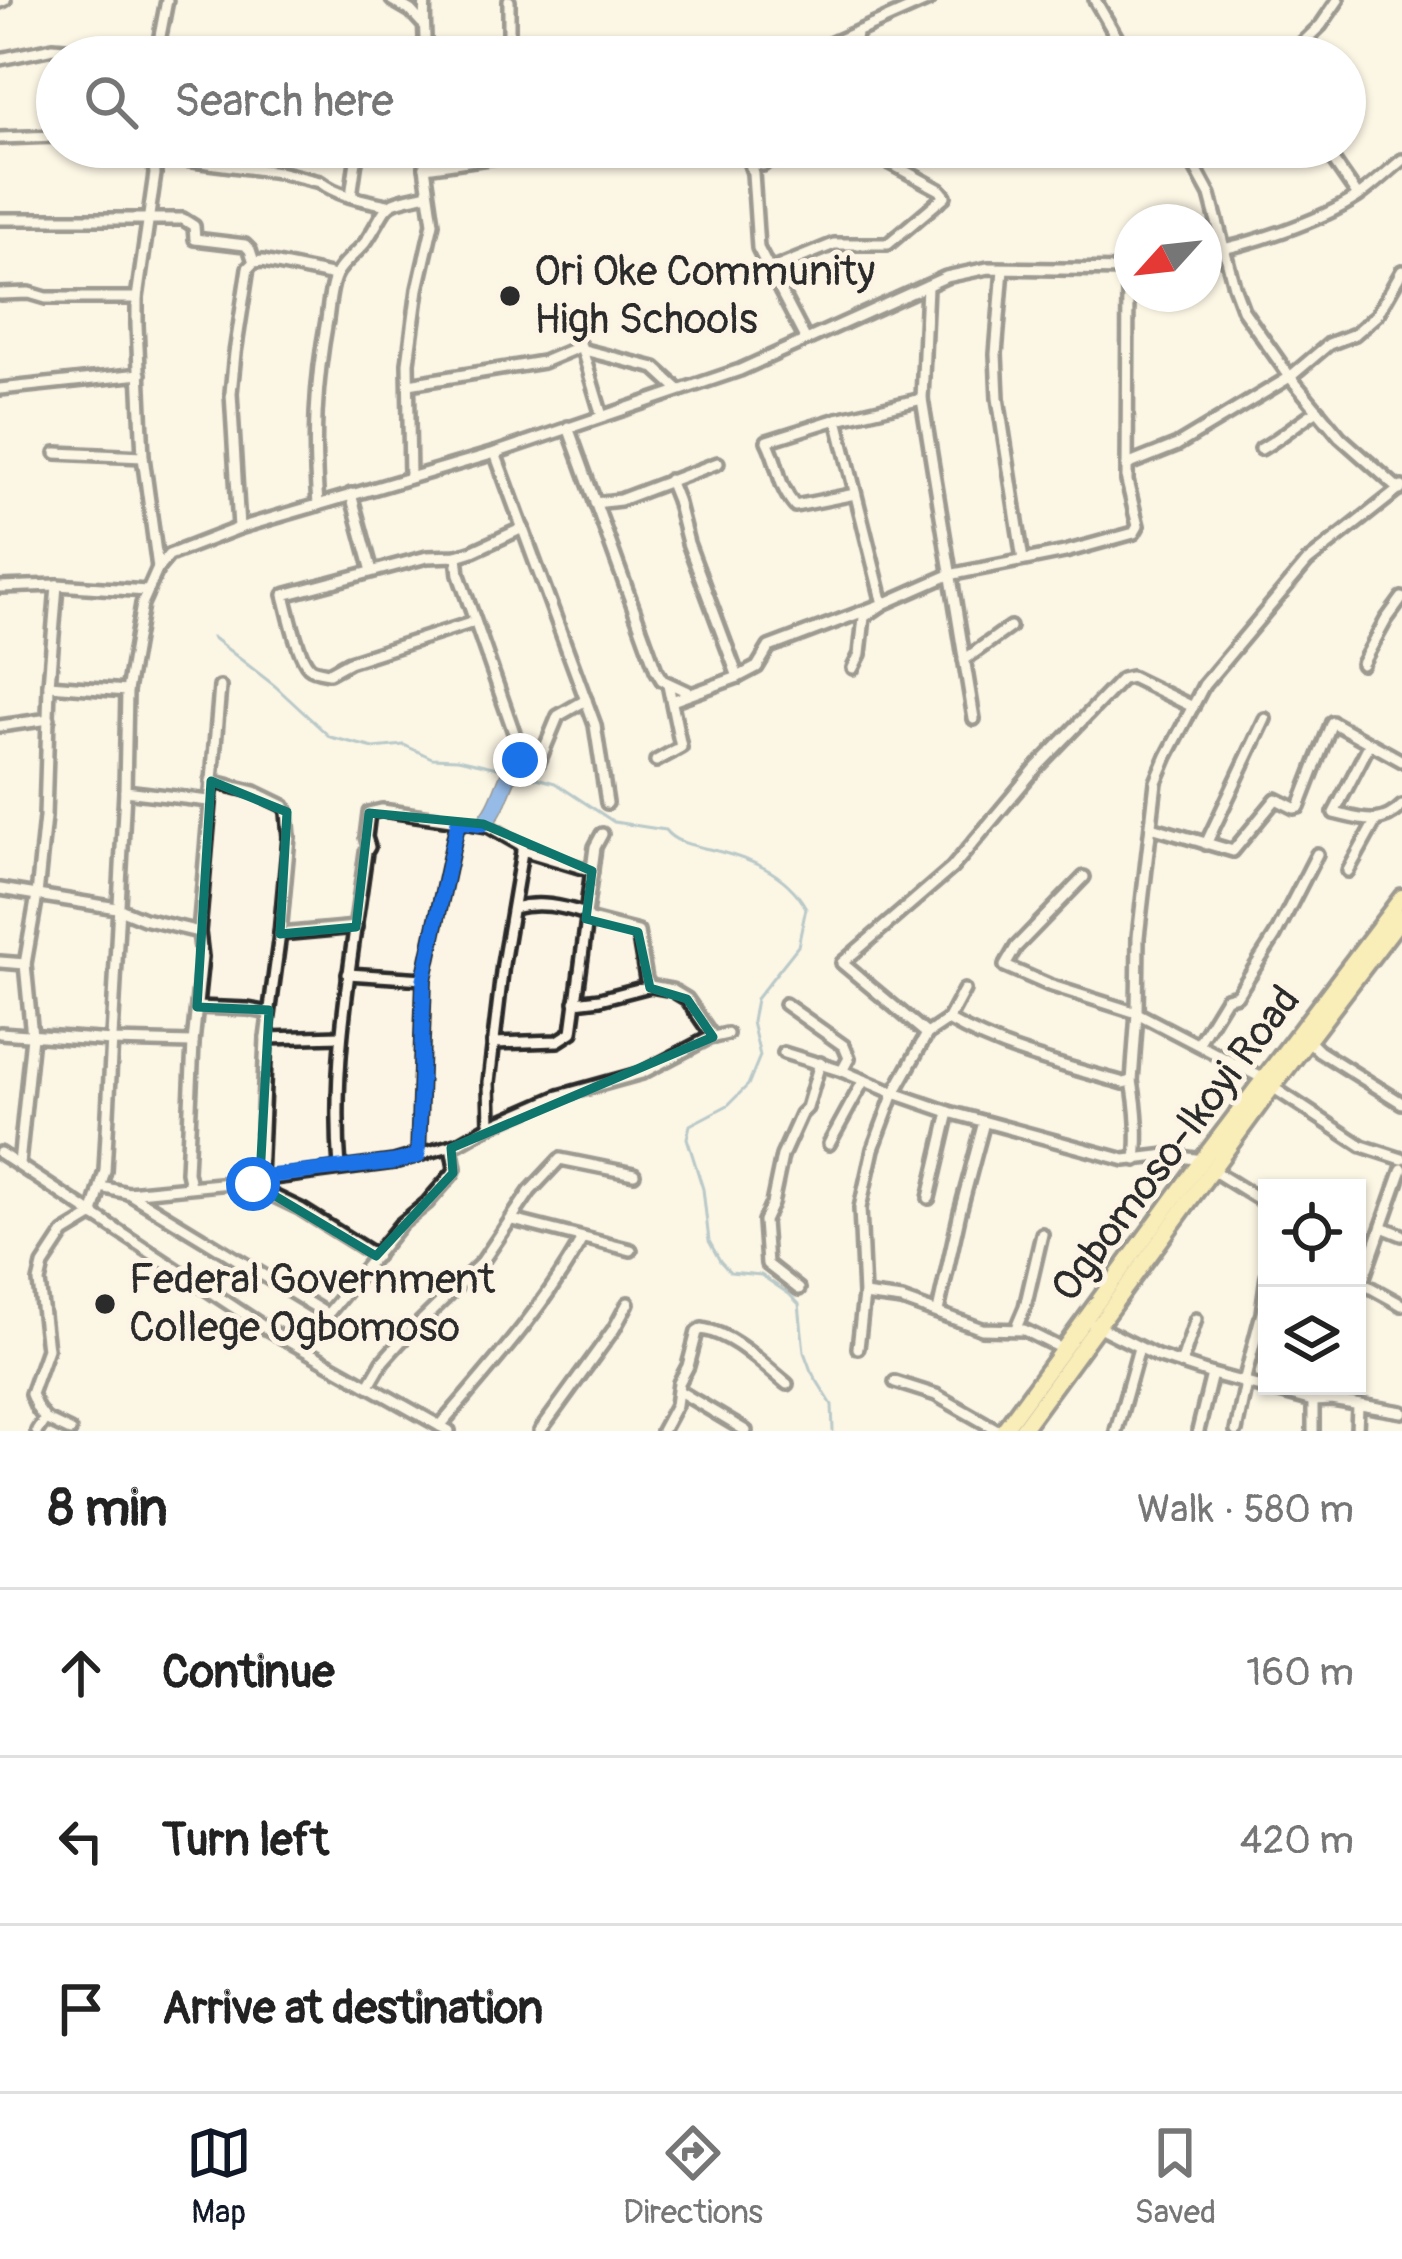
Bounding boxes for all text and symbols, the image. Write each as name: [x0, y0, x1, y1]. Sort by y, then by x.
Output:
search box: [36, 36, 1366, 168]
icon: search: [78, 69, 144, 135]
text: Search here: [174, 74, 394, 130]
north arrow: [1114, 204, 1222, 312]
place label: Ori Oke Community High Schools: [534, 246, 875, 346]
marker: Ori Oke Community High Schools: [497, 283, 523, 309]
route end: [493, 733, 547, 787]
street label: Ogbomoso-Ikoyi Road: [1040, 976, 1312, 1312]
route start: [226, 1157, 280, 1211]
map controls: [1258, 1179, 1366, 1395]
button: locate: [1258, 1179, 1366, 1287]
place label: Federal Government College Ogbomoso: [129, 1254, 495, 1354]
button: layers: [1258, 1287, 1366, 1395]
marker: Federal Government College Ogbomoso: [92, 1291, 118, 1317]
text: 8 min: [48, 1477, 168, 1541]
text: Walk · 580 m: [1137, 1485, 1354, 1534]
icon: ahead: [48, 1640, 114, 1706]
text: Continue: [162, 1645, 335, 1701]
text: 160 m: [1246, 1648, 1354, 1697]
icon: left: [48, 1808, 114, 1874]
text: Turn left: [162, 1813, 329, 1869]
text: 420 m: [1240, 1816, 1354, 1865]
icon: arrive: [48, 1976, 114, 2042]
text: Arrive at destination: [162, 1981, 543, 2037]
tab: Map: [186, 2120, 252, 2233]
tab: Directions: [623, 2120, 763, 2233]
tab: Saved: [1134, 2120, 1216, 2233]

